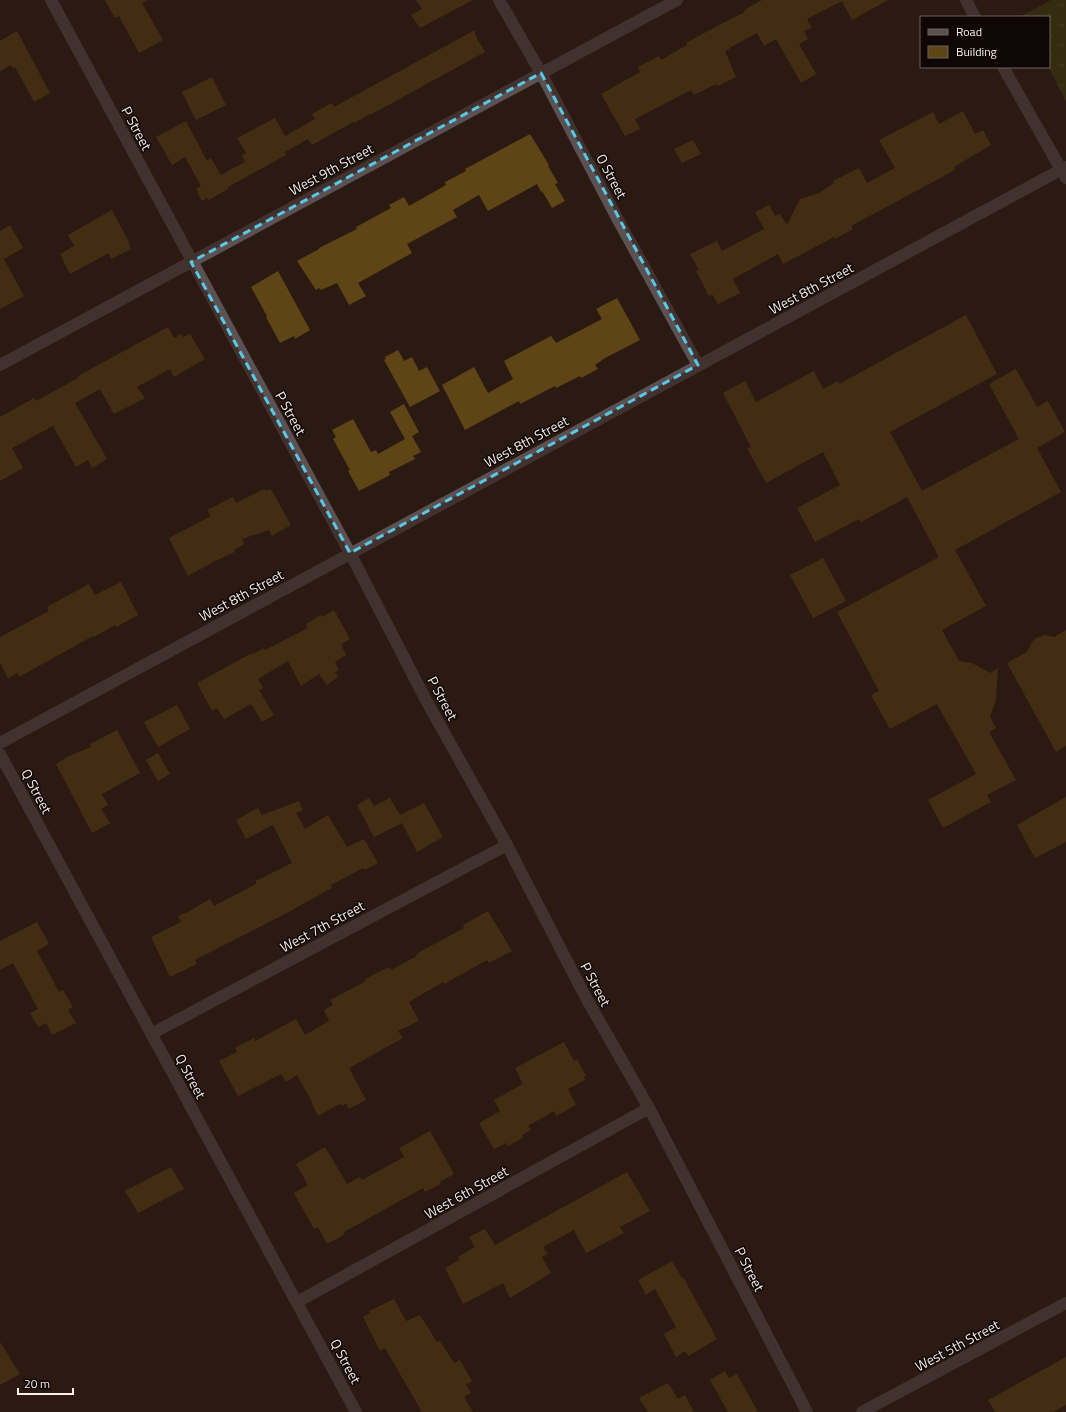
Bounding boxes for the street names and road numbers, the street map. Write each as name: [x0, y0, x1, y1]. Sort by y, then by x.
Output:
street label: P Street: [117, 102, 157, 154]
street label: West 9th Street: [285, 138, 377, 200]
street label: O Street: [591, 150, 633, 202]
street label: West 8th Street: [765, 257, 857, 319]
street label: P Street: [270, 387, 312, 439]
street label: West 8th Street: [480, 410, 572, 472]
street label: West 8th Street: [195, 564, 287, 626]
street label: P Street: [423, 672, 463, 724]
street label: Q Street: [16, 765, 58, 817]
street label: West 7th Street: [276, 895, 368, 957]
street label: P Street: [576, 958, 616, 1010]
street label: Q Street: [170, 1050, 212, 1102]
street label: West 6th Street: [420, 1160, 512, 1224]
street label: P Street: [730, 1243, 770, 1295]
street label: West 5th Street: [911, 1314, 1003, 1376]
street label: Q Street: [325, 1335, 367, 1387]

